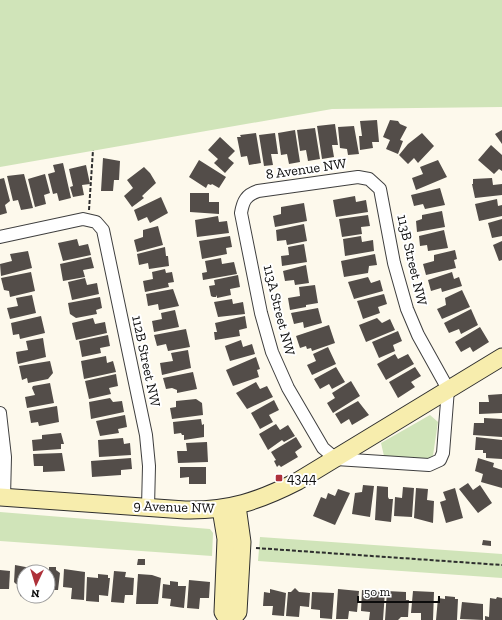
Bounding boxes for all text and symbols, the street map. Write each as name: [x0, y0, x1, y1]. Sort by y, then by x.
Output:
street label: 8 Avenue NW: [265, 155, 347, 183]
street label: 113B Street NW: [393, 213, 431, 307]
street label: 113A Street NW: [260, 263, 298, 357]
street label: 112B Street NW: [128, 314, 164, 408]
place label: 4344: [287, 470, 317, 487]
marker: 4344: [274, 473, 284, 483]
street label: 9 Avenue NW: [133, 497, 215, 517]
north arrow: [16, 564, 56, 604]
scale bar: [358, 578, 439, 604]
text: 50 m: [364, 585, 391, 599]
text: N: [30, 587, 40, 600]

